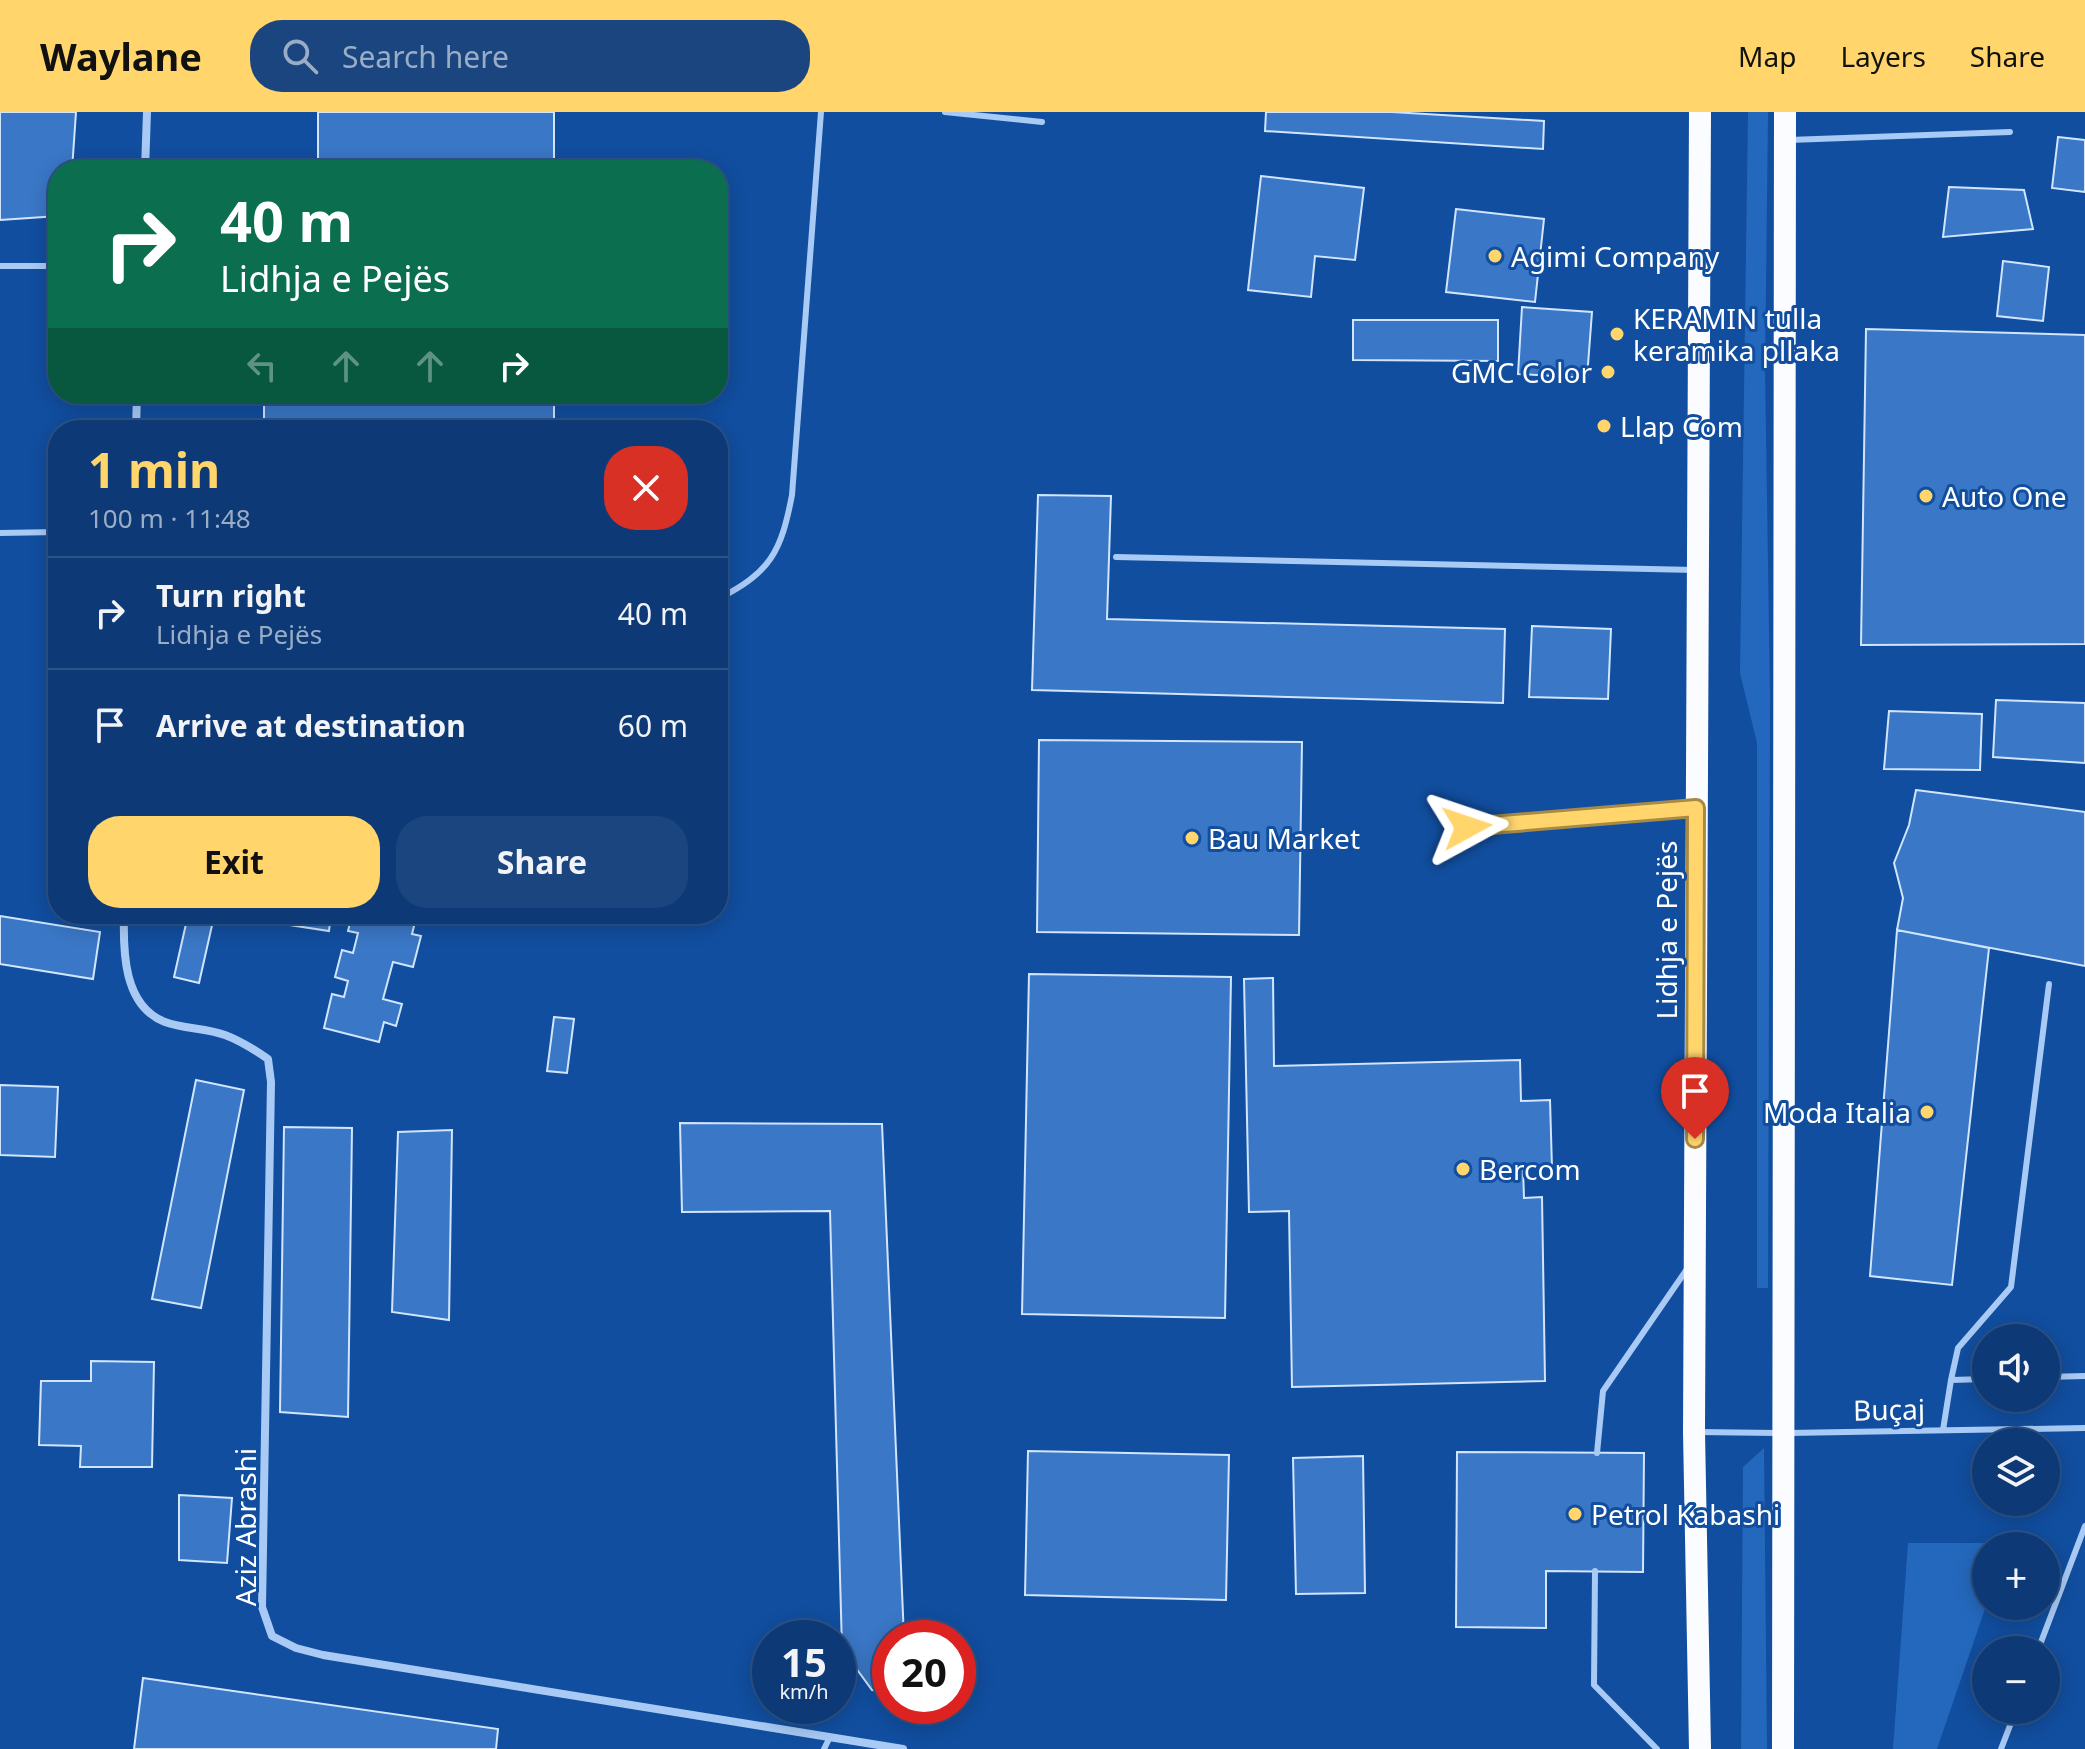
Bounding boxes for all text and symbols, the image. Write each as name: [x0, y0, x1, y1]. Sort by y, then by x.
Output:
search box: [250, 20, 810, 92]
text: Waylane: [40, 30, 202, 82]
icon: search: [278, 34, 322, 78]
text: Search here: [342, 36, 509, 77]
text: Map: [1738, 37, 1796, 75]
text: Layers: [1840, 37, 1926, 75]
text: Share: [1970, 37, 2045, 75]
text: 40 m: [220, 182, 353, 258]
icon: right: [88, 192, 192, 296]
place label: Agimi Company: [1511, 237, 1720, 275]
marker: Agimi Company: [1486, 247, 1504, 265]
text: Lidhja e Pejës: [220, 254, 450, 303]
place label: KERAMIN tulla keramika pllaka: [1633, 299, 1840, 369]
marker: KERAMIN tulla keramika pllaka: [1608, 325, 1626, 343]
icon: left: [240, 344, 284, 388]
icon: ahead: [324, 344, 368, 388]
icon: ahead: [408, 344, 452, 388]
icon: right: [492, 344, 536, 388]
place label: GMC Color: [1451, 353, 1592, 391]
marker: GMC Color: [1599, 363, 1617, 381]
place label: Llap Com: [1620, 407, 1743, 445]
marker: Llap Com: [1595, 417, 1613, 435]
text: 1 min: [88, 437, 220, 502]
button: close: [604, 446, 688, 530]
place label: Auto One: [1942, 477, 2067, 515]
marker: Auto One: [1917, 487, 1935, 505]
text: 100 m · 11:48: [88, 500, 251, 536]
text: Turn right: [156, 575, 306, 616]
icon: right: [88, 591, 132, 635]
text: 40 m: [618, 593, 688, 634]
text: Lidhja e Pejës: [156, 616, 322, 652]
icon: arrive: [88, 703, 132, 747]
text: Arrive at destination: [156, 705, 466, 746]
text: 60 m: [618, 705, 688, 746]
position arrow: [1425, 785, 1509, 869]
button: Exit: [88, 816, 380, 908]
button: Share: [396, 816, 688, 908]
place label: Bau Market: [1208, 819, 1360, 857]
marker: Bau Market: [1183, 829, 1201, 847]
street label: Lidhja e Pejës: [1647, 841, 1685, 1019]
pin: [1661, 1057, 1729, 1139]
icon: arrive: [1673, 1069, 1717, 1113]
place label: Moda Italia: [1763, 1093, 1911, 1131]
marker: Moda Italia: [1918, 1103, 1936, 1121]
place label: Bercom: [1479, 1150, 1581, 1188]
marker: Bercom: [1454, 1160, 1472, 1178]
map controls: [1972, 1324, 2060, 1724]
button: sound: [1972, 1324, 2060, 1412]
street label: Buçaj: [1853, 1389, 1925, 1429]
button: layers: [1972, 1428, 2060, 1516]
street label: Aziz Abrashi: [226, 1448, 264, 1606]
place label: Petrol Kabashi: [1591, 1495, 1780, 1533]
marker: Petrol Kabashi: [1566, 1505, 1584, 1523]
button: +: [1972, 1532, 2060, 1620]
speed limit sign: 20: [872, 1620, 976, 1724]
text: 15: [781, 1634, 827, 1689]
button: −: [1972, 1636, 2060, 1724]
text: km/h: [779, 1678, 829, 1705]

